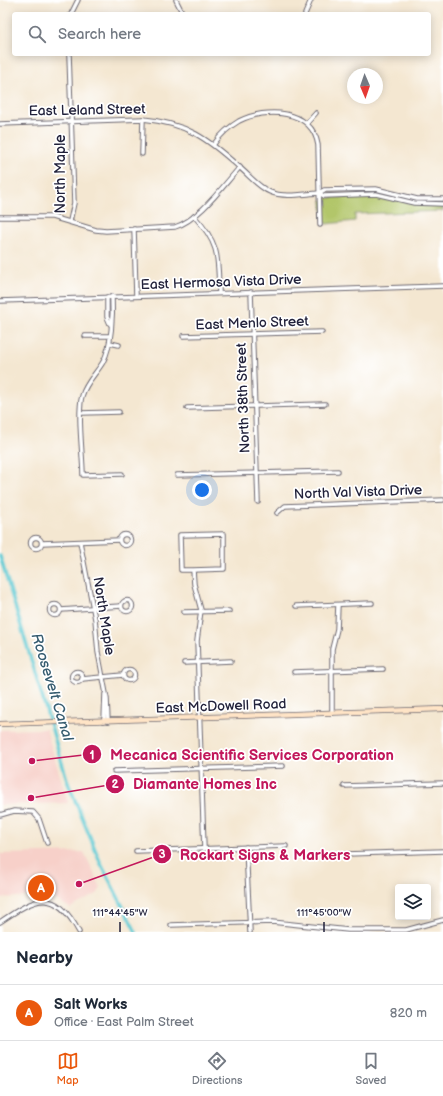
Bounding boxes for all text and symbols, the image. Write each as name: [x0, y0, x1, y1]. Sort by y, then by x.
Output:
search box: [12, 12, 431, 56]
icon: search: [26, 23, 48, 45]
text: Search here: [58, 25, 141, 44]
north arrow: [347, 68, 383, 104]
street label: East Leland Street: [28, 100, 146, 120]
street label: North Maple: [52, 135, 69, 213]
street label: East Hermosa Vista Drive: [140, 271, 302, 293]
street label: East Menlo Street: [195, 313, 310, 333]
street label: North 38th Street: [233, 342, 253, 453]
your location: [192, 480, 212, 500]
street label: North Val Vista Drive: [294, 481, 422, 503]
street label: North Maple: [89, 576, 119, 656]
water label: Roosevelt Canal: [27, 631, 78, 744]
street label: East McDowell Road: [155, 695, 287, 717]
callout: Mecanica Scientific Services Corporation: [82, 741, 402, 768]
text: Mecanica Scientific Services Corporation: [110, 746, 394, 765]
text: 1: [89, 748, 95, 763]
callout: Diamante Homes Inc: [105, 771, 285, 798]
text: Diamante Homes Inc: [133, 775, 277, 794]
text: 2: [111, 777, 119, 792]
callout: Rockart Signs & Markers: [152, 841, 358, 868]
text: Rockart Signs & Markers: [180, 846, 350, 865]
text: 3: [158, 847, 166, 862]
pin: A: [28, 873, 54, 903]
map controls: [395, 884, 431, 920]
button: layers: [395, 884, 431, 920]
text: 111°44'45"W: [92, 907, 148, 919]
text: 111°45'00"W: [297, 907, 351, 919]
text: Nearby: [16, 948, 73, 968]
text: Salt Works: [54, 995, 127, 1014]
text: A: [25, 1005, 33, 1021]
text: 820 m: [390, 1005, 427, 1021]
text: Office · East Palm Street: [54, 1014, 194, 1030]
tab: Map: [57, 1050, 79, 1087]
tab: Directions: [192, 1050, 242, 1087]
tab: Saved: [356, 1050, 386, 1087]

